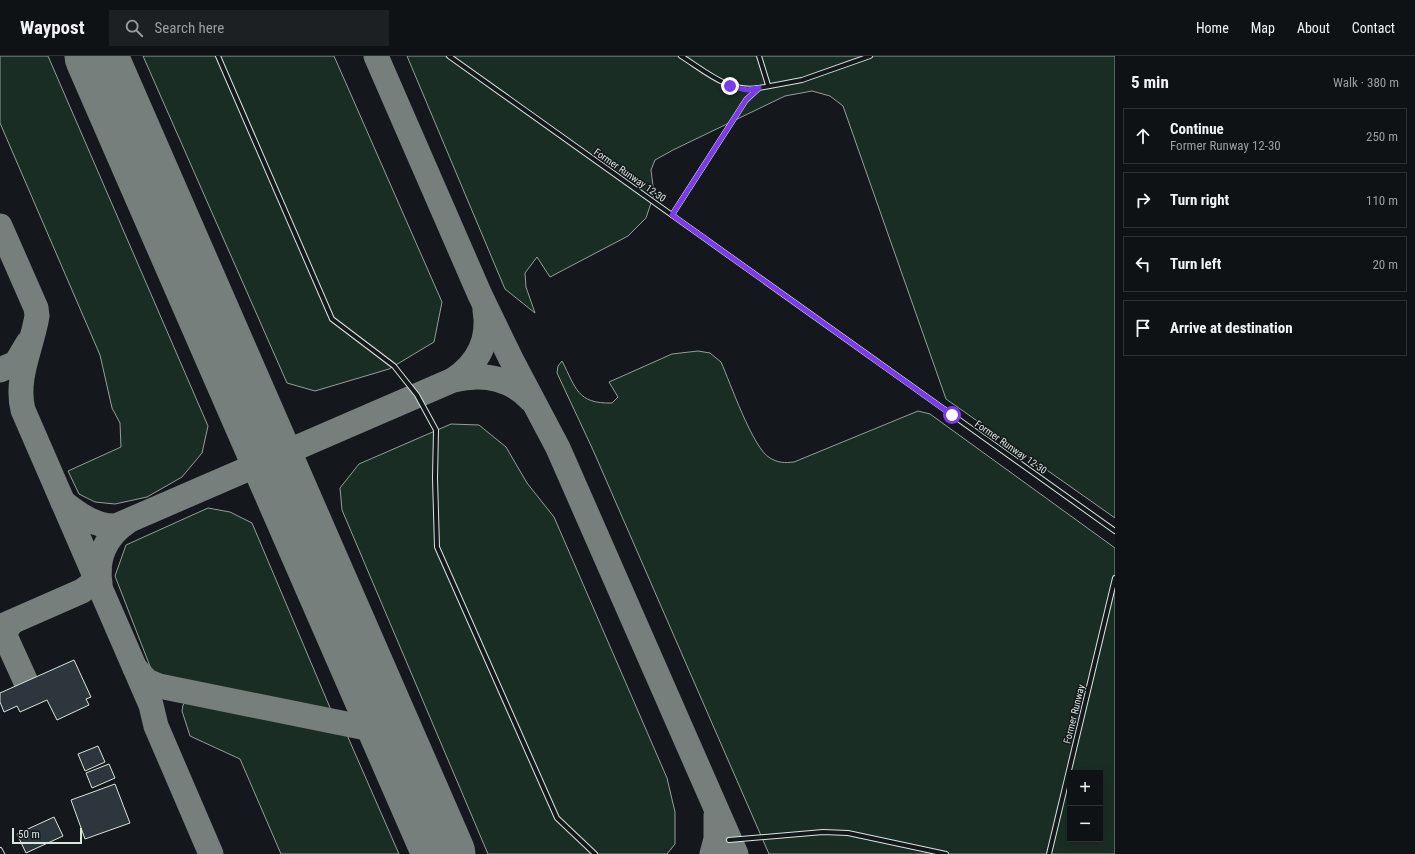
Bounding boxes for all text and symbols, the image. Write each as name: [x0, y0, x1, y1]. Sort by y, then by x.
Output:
search box: [109, 10, 389, 46]
text: Waypost: [20, 16, 85, 39]
icon: search: [123, 17, 145, 39]
text: Search here: [155, 19, 224, 37]
text: Home: [1196, 20, 1229, 36]
text: Map: [1251, 20, 1275, 36]
text: About: [1297, 20, 1330, 36]
text: Contact: [1352, 20, 1395, 36]
text: 5 min: [1131, 72, 1169, 92]
text: Walk · 380 m: [1333, 75, 1399, 90]
route end: [721, 77, 739, 95]
text: Continue: [1170, 120, 1224, 138]
icon: ahead: [1132, 125, 1154, 147]
text: 250 m: [1366, 129, 1398, 144]
text: Former Runway 12-30: [1170, 138, 1281, 153]
street label: Former Runway 12-30: [592, 146, 668, 204]
icon: right: [1132, 189, 1154, 211]
text: Turn right: [1170, 191, 1229, 209]
text: 110 m: [1366, 193, 1398, 208]
icon: left: [1132, 253, 1154, 275]
text: Turn left: [1170, 255, 1221, 273]
text: 20 m: [1372, 257, 1398, 272]
icon: arrive: [1132, 317, 1154, 339]
text: Arrive at destination: [1170, 319, 1293, 337]
route start: [943, 406, 961, 424]
street label: Former Runway 12-30: [973, 418, 1049, 476]
street label: Former Runway: [1061, 683, 1087, 745]
map controls: [1067, 770, 1103, 842]
button: +: [1067, 770, 1103, 806]
button: −: [1067, 806, 1103, 842]
scale bar: [12, 826, 82, 845]
text: 50 m: [18, 828, 40, 841]

